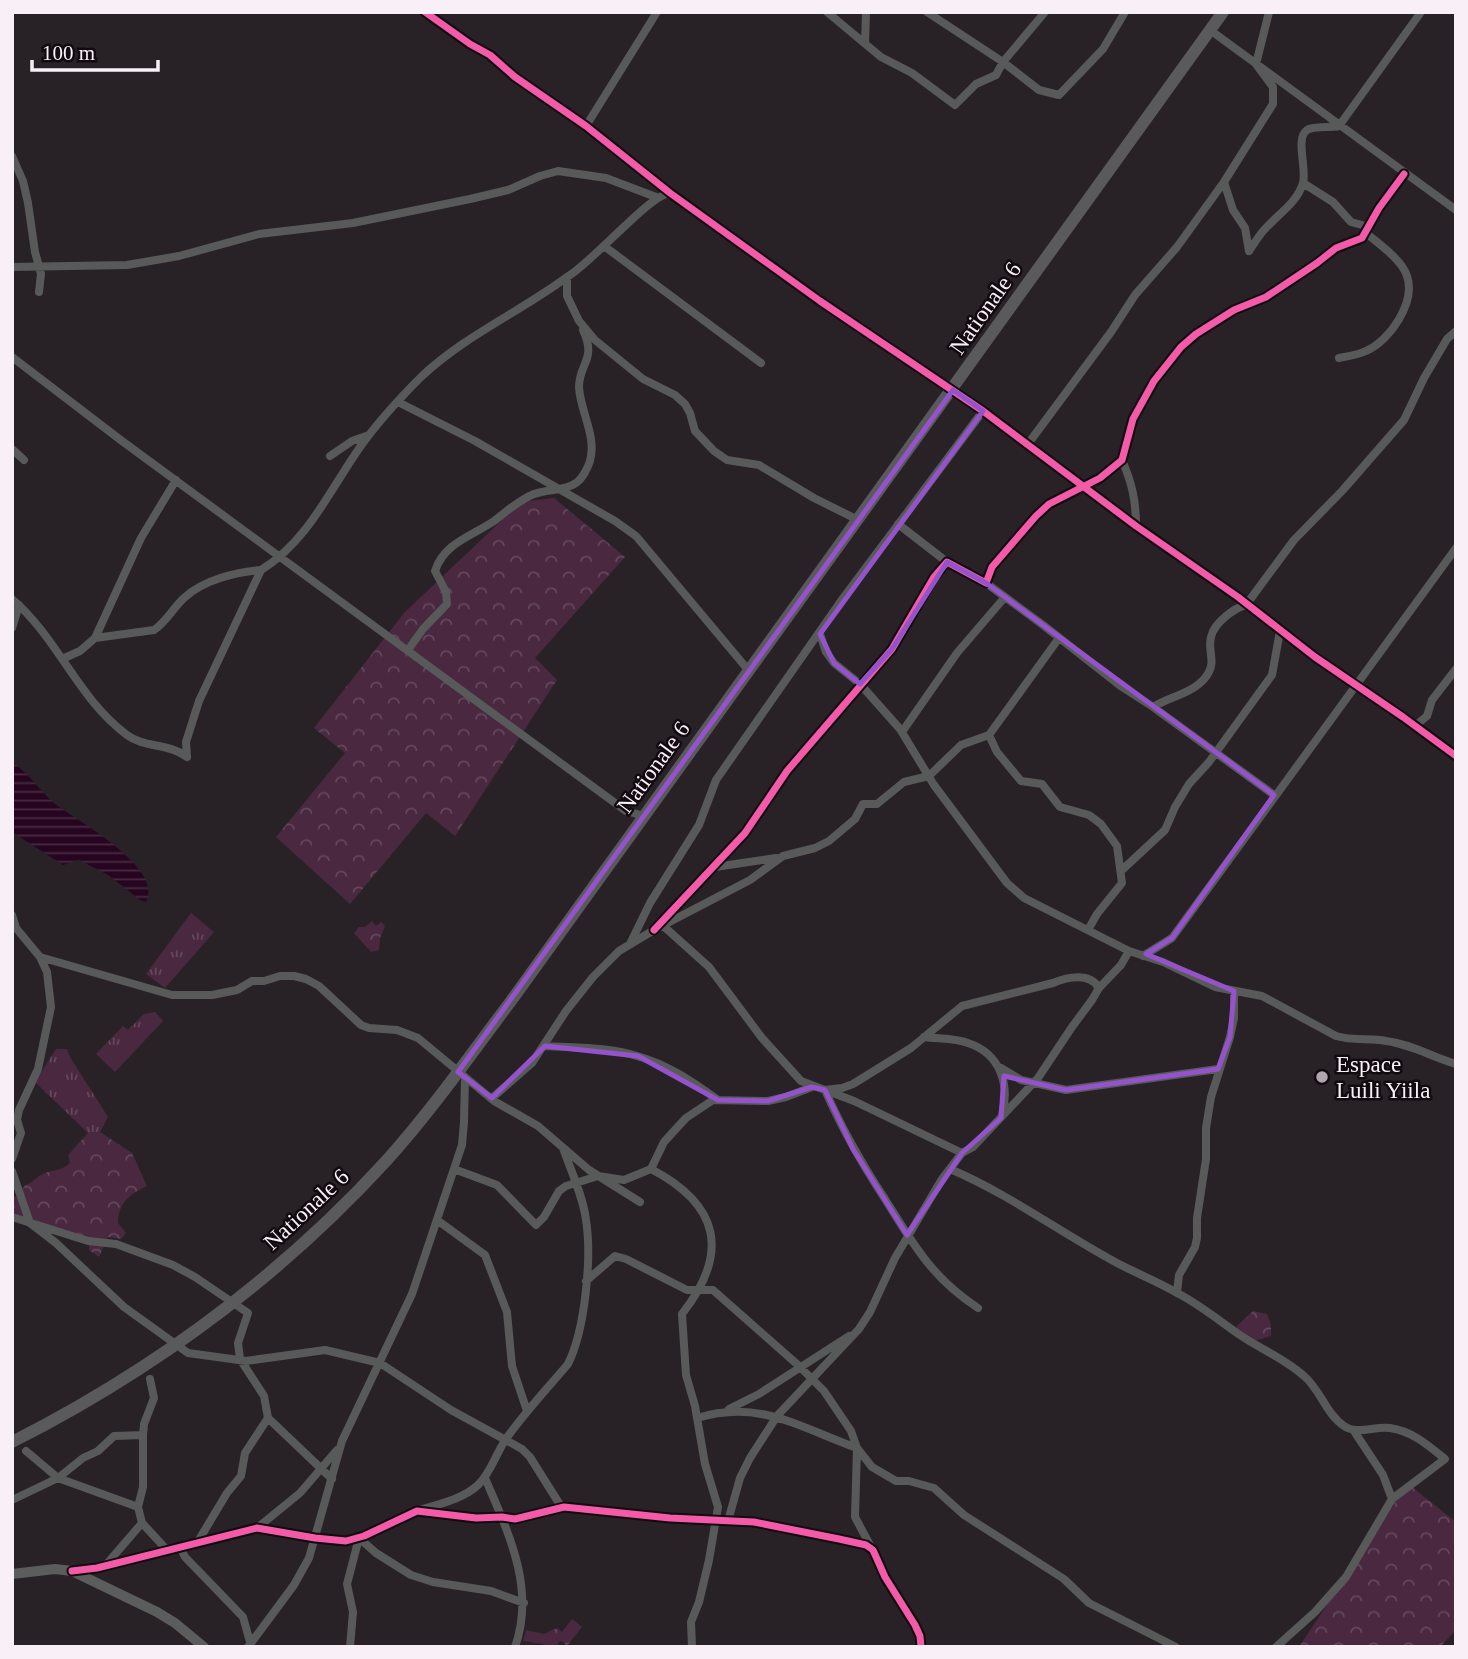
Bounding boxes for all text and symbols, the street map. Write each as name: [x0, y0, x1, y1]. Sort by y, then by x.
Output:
scale bar: [32, 28, 158, 72]
text: 100 m: [42, 41, 95, 65]
street label: Nationale 6: [945, 257, 1026, 359]
street label: Nationale 6: [612, 717, 695, 818]
place label: Espace Luili Yiila: [1336, 1052, 1430, 1103]
marker: Espace Luili Yiila: [1314, 1069, 1330, 1085]
street label: Nationale 6: [259, 1164, 354, 1255]

